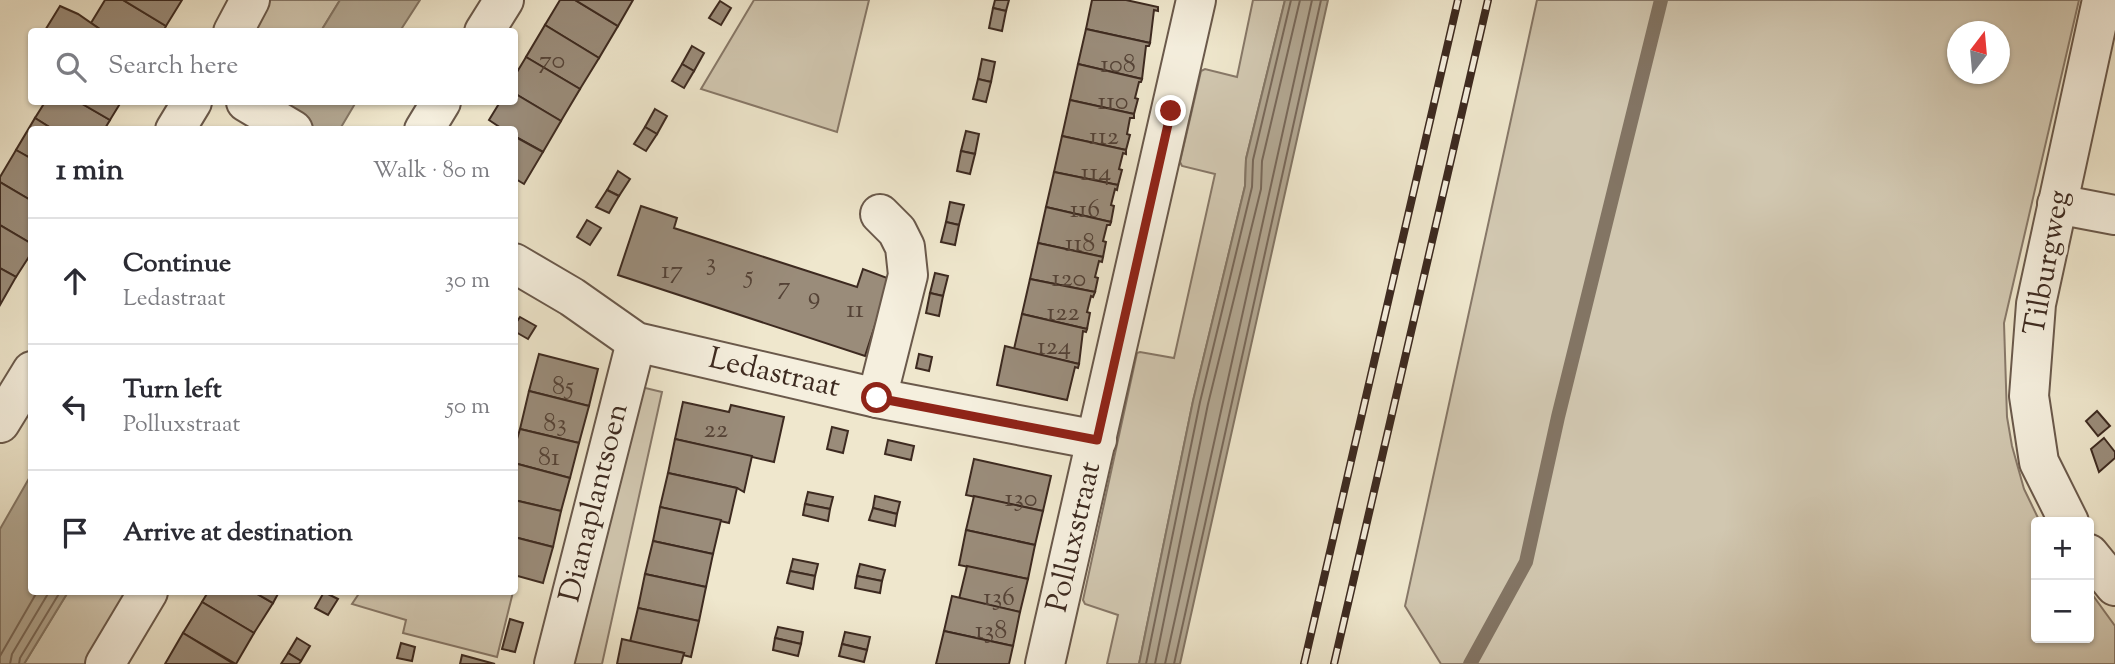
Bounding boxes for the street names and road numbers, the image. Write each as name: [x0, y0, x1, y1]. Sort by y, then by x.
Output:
street label: Tilburgweg: [2014, 187, 2082, 339]
street label: Ledastraat: [704, 338, 844, 410]
street label: Dianaplantsoen: [550, 399, 641, 607]
street label: Polluxstraat: [1037, 458, 1113, 616]

